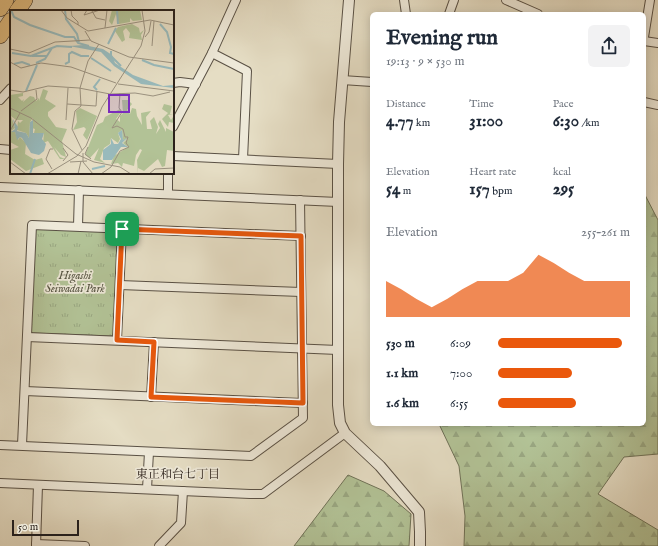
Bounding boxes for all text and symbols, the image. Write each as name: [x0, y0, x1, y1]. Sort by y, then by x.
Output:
inset map: [10, 10, 174, 174]
text: Evening run: [386, 24, 498, 52]
button: share: [588, 25, 630, 67]
text: 19:13 · 9 × 530 m: [386, 53, 465, 70]
text: Distance: [386, 97, 426, 111]
text: Time: [469, 97, 494, 111]
text: Pace: [553, 97, 573, 111]
text: 4.77: [386, 111, 413, 132]
text: 31:00: [469, 111, 503, 132]
text: 6:30: [553, 111, 579, 132]
text: km: [413, 116, 430, 130]
text: /km: [579, 116, 600, 130]
text: Elevation: [386, 165, 430, 179]
text: Heart rate: [469, 165, 516, 179]
text: kcal: [553, 165, 571, 179]
text: 54: [386, 179, 400, 200]
text: 157: [469, 179, 490, 200]
text: 295: [553, 179, 574, 200]
text: m: [400, 184, 411, 198]
text: bpm: [490, 184, 513, 198]
pin: [105, 212, 139, 246]
icon: arrive: [111, 218, 133, 240]
text: Elevation: [386, 224, 438, 241]
text: 255–261 m: [581, 224, 630, 241]
park label: Higashi Seiwadai Park: [45, 269, 105, 296]
text: 530 m: [386, 335, 415, 352]
text: 6:09: [450, 335, 471, 352]
text: 1.1 km: [386, 365, 418, 382]
text: 7:00: [450, 365, 472, 382]
text: 1.6 km: [386, 395, 419, 412]
text: 6:55: [450, 395, 468, 412]
district label: 東正和台七丁目: [136, 467, 220, 482]
scale bar: [12, 518, 79, 537]
text: 50 m: [18, 520, 38, 534]

